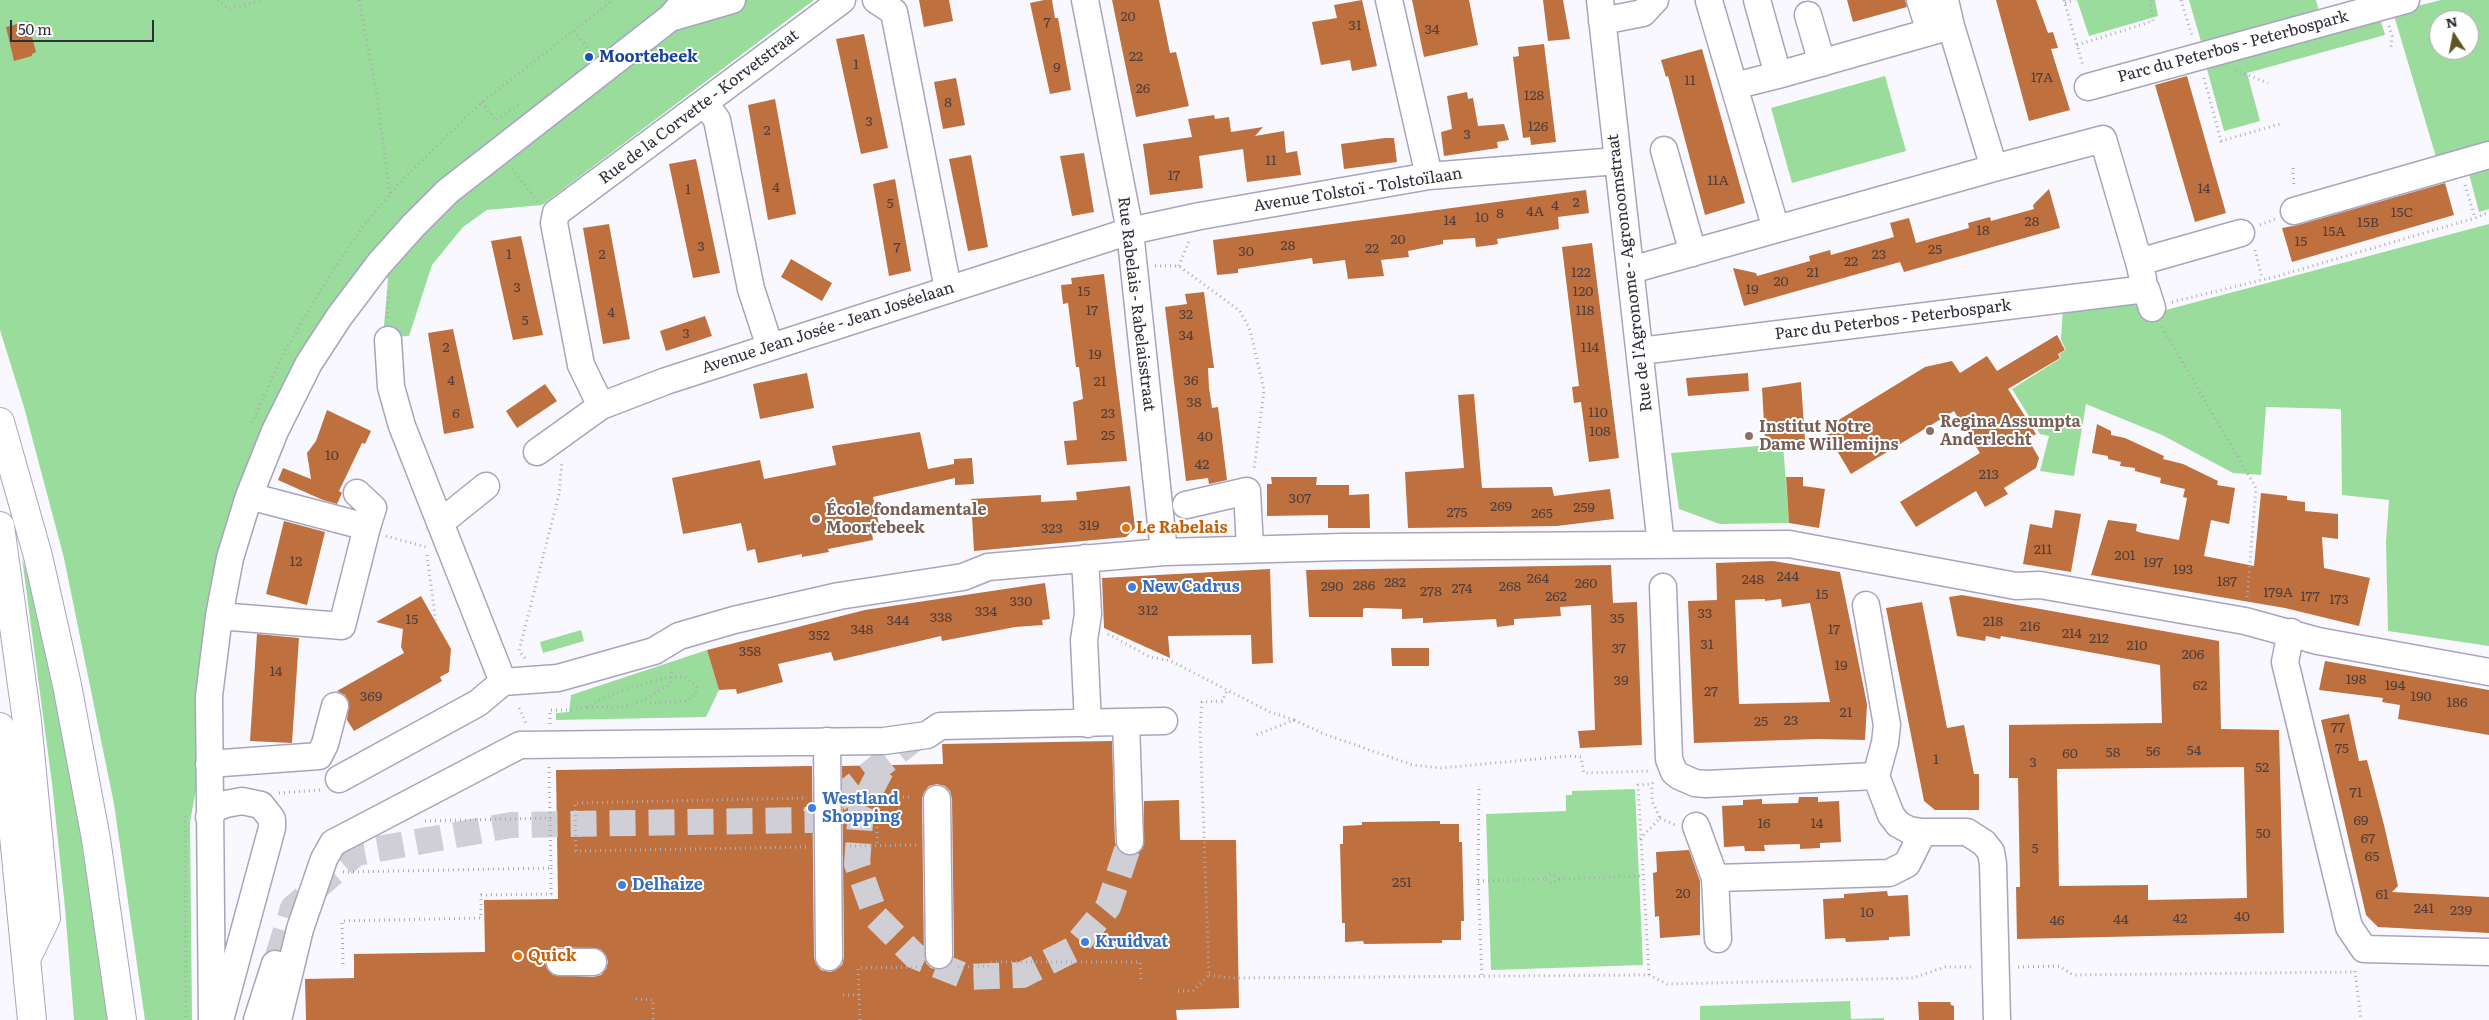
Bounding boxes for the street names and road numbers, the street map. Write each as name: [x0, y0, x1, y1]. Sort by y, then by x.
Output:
street label: Parc du Peterbos - Peterbospark: [2116, 7, 2350, 87]
street label: Rue de la Corvette - Korvetstraat: [595, 26, 803, 188]
street label: Rue de l'Agronome - Agronoomstraat: [1603, 133, 1657, 413]
street label: Avenue Tolstoï - Tolstoïlaan: [1252, 164, 1464, 216]
street label: Rue Rabelais - Rabelaisstraat: [1113, 196, 1159, 412]
street label: Avenue Jean Josée - Jean Joséelaan: [699, 278, 957, 378]
street label: Parc du Peterbos - Peterbospark: [1774, 296, 2012, 344]

